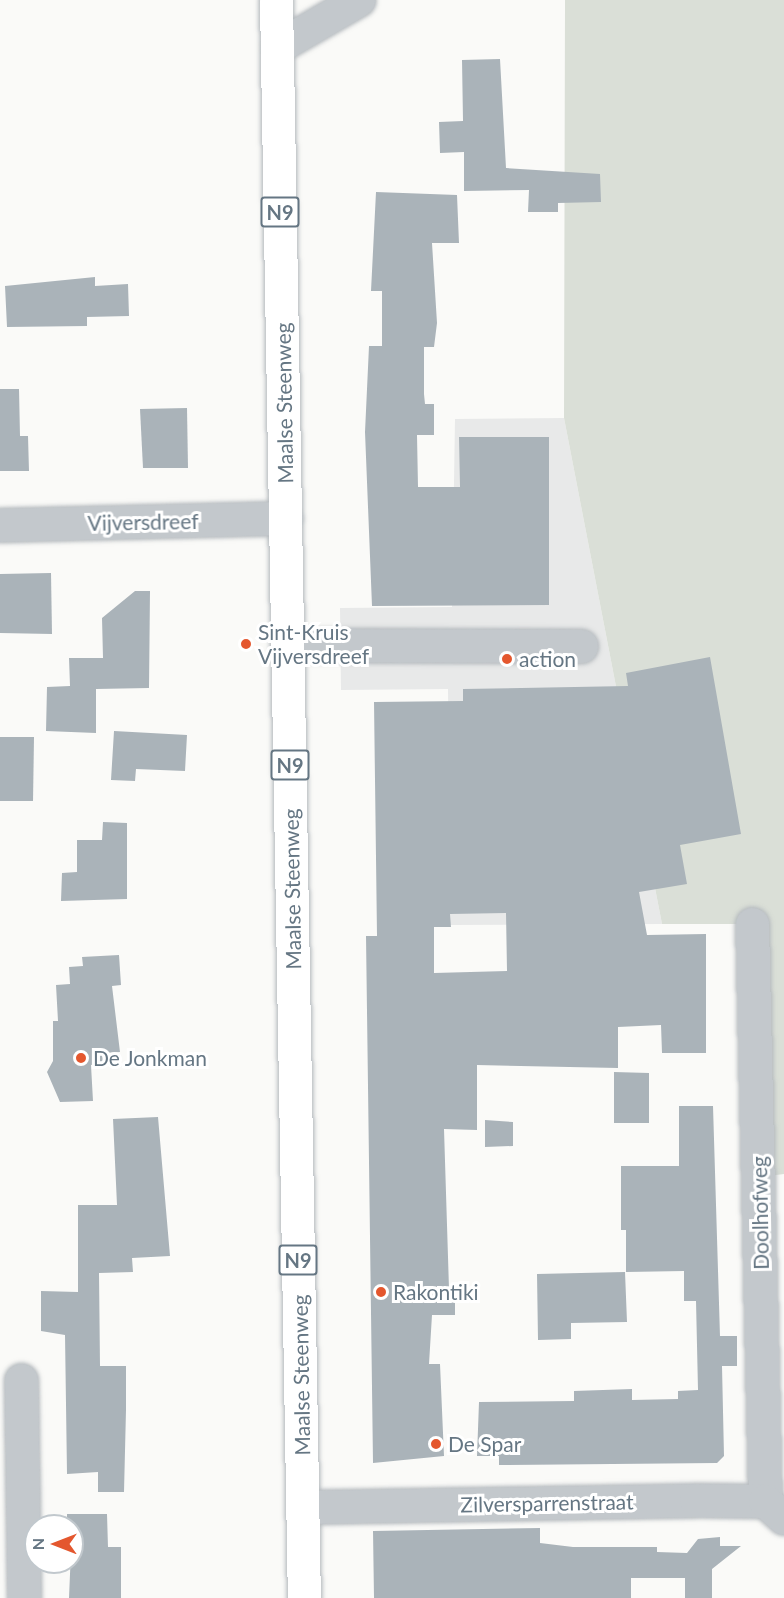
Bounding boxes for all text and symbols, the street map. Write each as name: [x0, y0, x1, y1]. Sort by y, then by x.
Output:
road number: N9: [259, 195, 301, 229]
street label: Maalse Steenweg: [270, 322, 298, 484]
street label: Vijversdreef: [87, 508, 199, 536]
place label: Sint-Kruis Vijversdreef: [258, 619, 369, 669]
marker: Sint-Kruis Vijversdreef: [239, 637, 253, 651]
place label: action: [519, 646, 576, 672]
marker: action: [500, 652, 514, 666]
road number: N9: [269, 748, 311, 782]
street label: Maalse Steenweg: [278, 808, 306, 970]
place label: De Jonkman: [93, 1045, 208, 1071]
marker: De Jonkman: [74, 1051, 88, 1065]
street label: Doolhofweg: [746, 1156, 774, 1270]
road number: N9: [277, 1243, 319, 1277]
place label: Rakontiki: [393, 1279, 479, 1305]
marker: Rakontiki: [374, 1285, 388, 1299]
street label: Maalse Steenweg: [287, 1294, 315, 1456]
place label: De Spar: [448, 1431, 521, 1457]
marker: De Spar: [429, 1437, 443, 1451]
street label: Zilversparrenstraat: [460, 1489, 634, 1517]
north arrow: [24, 1514, 84, 1574]
text: N: [28, 1538, 47, 1550]

